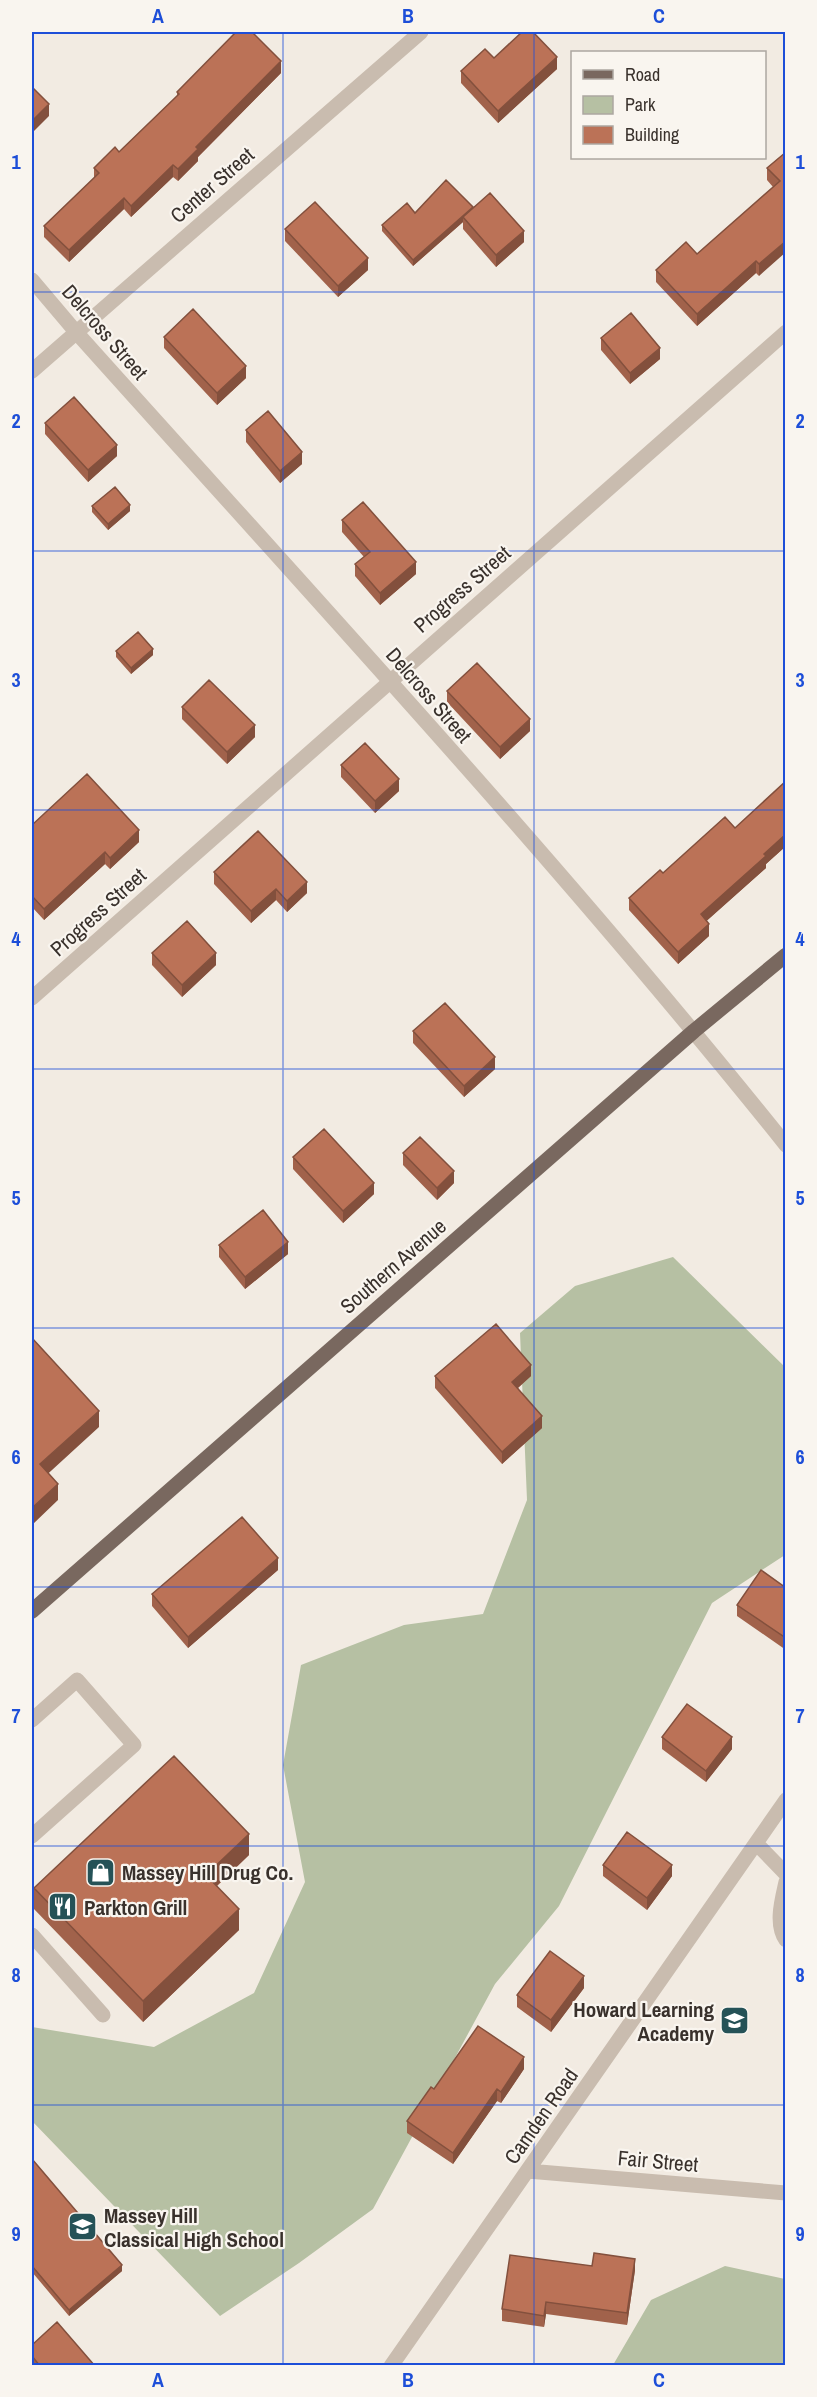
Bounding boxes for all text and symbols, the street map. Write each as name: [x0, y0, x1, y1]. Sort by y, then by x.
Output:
text: A: [152, 2, 164, 29]
text: B: [402, 2, 414, 29]
text: C: [653, 2, 665, 29]
legend: [571, 51, 766, 159]
text: Road: [625, 62, 660, 87]
text: Park: [625, 92, 656, 117]
text: Building: [625, 122, 680, 147]
street label: Center Street: [164, 140, 260, 230]
text: 1: [11, 148, 21, 175]
text: 1: [795, 148, 805, 175]
street label: Delcross Street: [55, 278, 155, 386]
text: 2: [11, 407, 21, 434]
text: 2: [795, 407, 805, 434]
street label: Progress Street: [407, 539, 517, 639]
street label: Delcross Street: [379, 641, 479, 749]
text: 3: [11, 666, 21, 693]
text: 3: [795, 666, 805, 693]
street label: Progress Street: [44, 861, 152, 963]
text: 4: [11, 925, 21, 952]
text: 4: [795, 925, 805, 952]
text: 5: [11, 1184, 21, 1211]
text: 5: [795, 1184, 805, 1211]
street label: Southern Avenue: [334, 1212, 452, 1320]
text: 6: [11, 1443, 21, 1470]
text: 6: [795, 1443, 805, 1470]
text: 7: [11, 1702, 21, 1729]
text: 7: [795, 1702, 805, 1729]
shop icon: Massey Hill Drug Co.: [85, 1856, 117, 1888]
place label: Massey Hill Drug Co.: [122, 1858, 293, 1887]
restaurant icon: Parkton Grill: [47, 1891, 79, 1923]
place label: Parkton Grill: [84, 1893, 187, 1922]
text: 8: [11, 1961, 21, 1988]
text: 8: [795, 1961, 805, 1988]
place label: Howard Learning Academy: [573, 1995, 714, 2048]
school or university icon: Howard Learning Academy: [719, 2005, 751, 2037]
street label: Camden Road: [497, 2062, 585, 2170]
street label: Fair Street: [617, 2143, 700, 2179]
place label: Massey Hill Classical High School: [104, 2201, 284, 2254]
school or university icon: Massey Hill Classical High School: [67, 2211, 99, 2243]
text: 9: [11, 2220, 21, 2247]
text: 9: [795, 2220, 805, 2247]
text: A: [152, 2366, 164, 2393]
text: B: [402, 2366, 414, 2393]
text: C: [653, 2366, 665, 2393]

